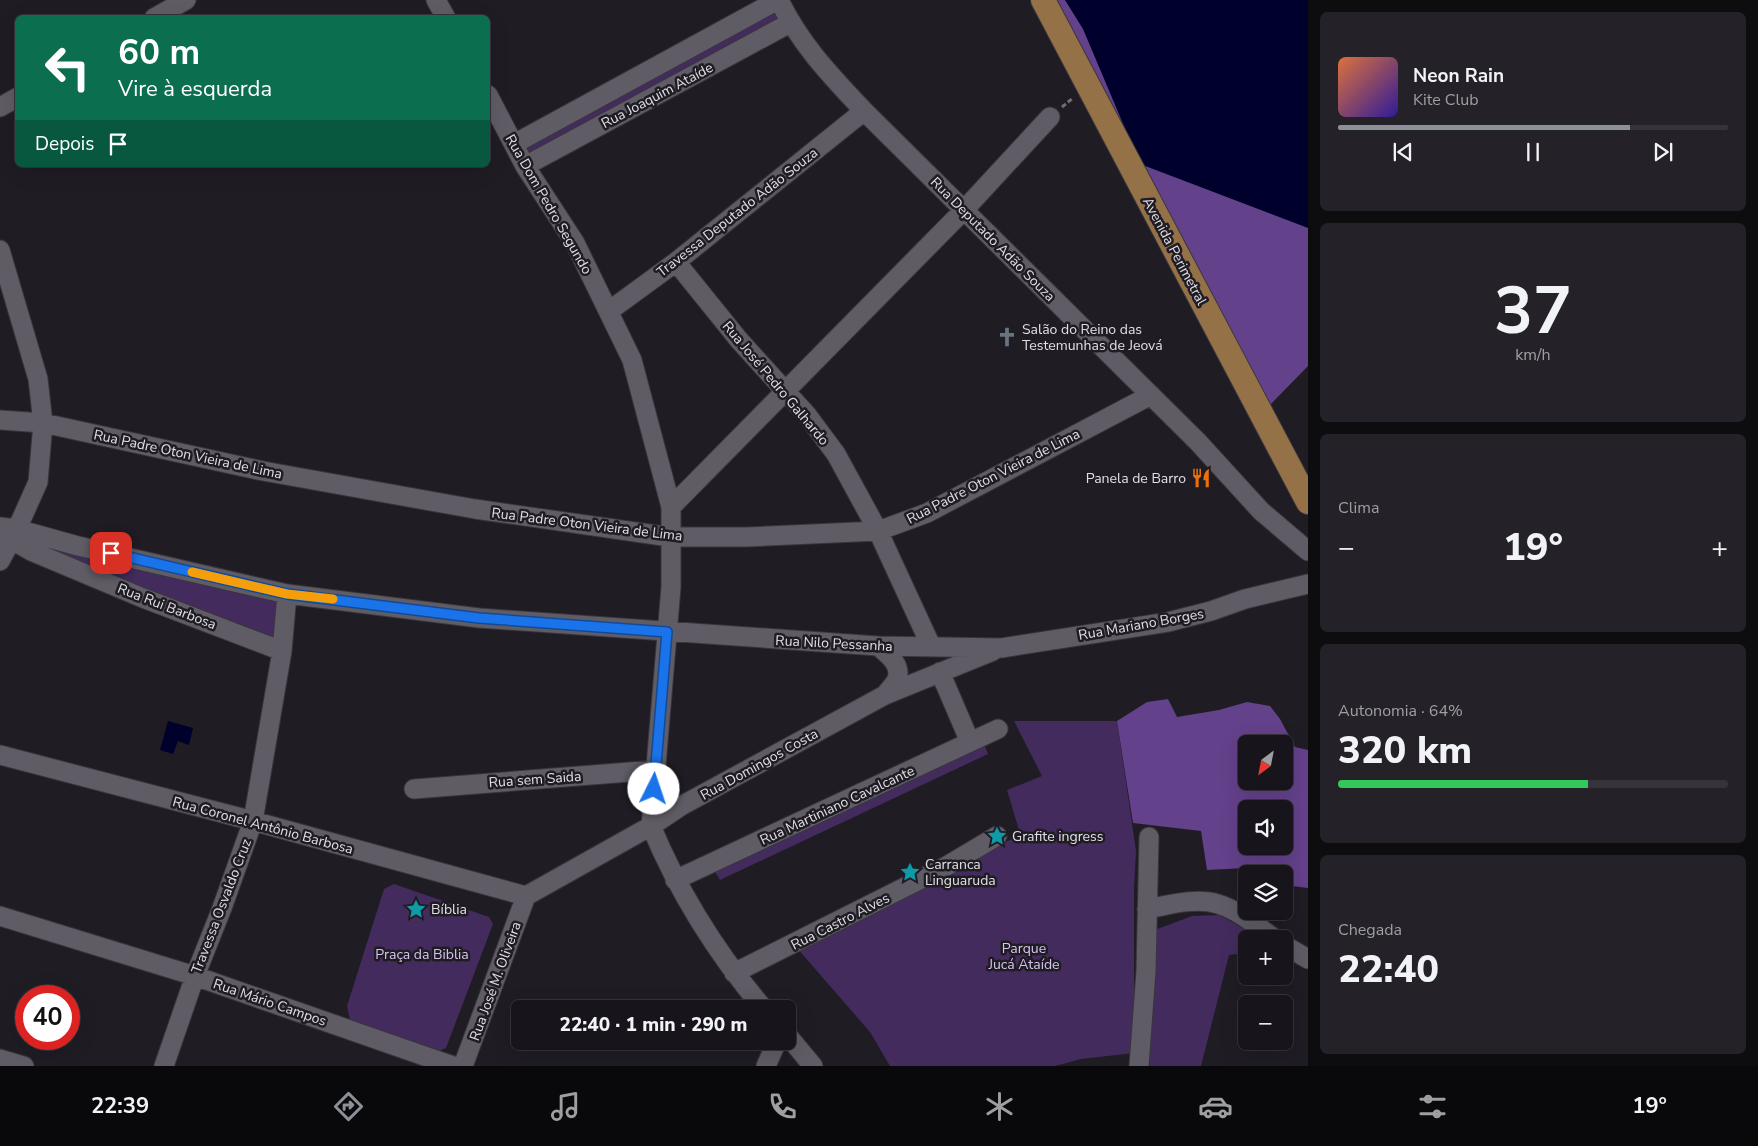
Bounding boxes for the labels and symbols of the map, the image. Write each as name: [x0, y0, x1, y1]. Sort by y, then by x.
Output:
street label: Rua Joaquim Ataíde: [598, 58, 716, 133]
street label: Rua Dom Pedro Segundo: [501, 131, 597, 278]
street label: Travessa Deputado Adão Souza: [653, 143, 822, 281]
street label: Rua Deputado Adão Souza: [926, 173, 1059, 306]
street label: Avenida Perimetral: [1138, 194, 1211, 309]
street label: Rua José Pedro Galhardo: [718, 317, 833, 450]
place label: Salão do Reino das Testemunhas de Jeová: [1022, 320, 1163, 355]
church icon: Salão do Reino das Testemunhas de Jeová: [996, 326, 1018, 348]
street label: Rua Padre Oton Vieira de Lima: [903, 424, 1083, 529]
street label: Rua Padre Oton Vieira de Lima: [92, 425, 284, 484]
restaurant icon: Panela de Barro: [1190, 467, 1212, 489]
place label: Panela de Barro: [1086, 469, 1186, 488]
street label: Rua Padre Oton Vieira de Lima: [490, 503, 683, 546]
pin: [90, 532, 132, 574]
street label: Rua Rui Barbosa: [115, 579, 219, 634]
street label: Rua Mariano Borges: [1077, 604, 1206, 645]
street label: Rua Nilo Pessanha: [775, 631, 893, 656]
street label: Rua Domingos Costa: [697, 724, 821, 805]
north arrow: [1238, 735, 1292, 790]
street label: Rua Martiniano Cavalcante: [757, 761, 917, 850]
position arrow: [627, 762, 679, 814]
street label: Rua sem Saida: [488, 767, 582, 792]
street label: Rua Coronel Antônio Barbosa: [171, 792, 355, 859]
place icon: Grafite ingress: [986, 825, 1008, 847]
place label: Grafite ingress: [1012, 827, 1104, 846]
street label: Travessa Osvaldo Cruz: [187, 836, 256, 976]
place label: Carranca Linguaruda: [925, 855, 996, 890]
place icon: Carranca Linguaruda: [899, 861, 921, 883]
street label: Rua Castro Alves: [788, 888, 893, 954]
place icon: Bíblia: [405, 898, 427, 920]
place label: Bíblia: [431, 900, 467, 919]
street label: Rua José M. Oliveira: [465, 919, 526, 1043]
park label: Parque Jucá Ataíde: [987, 939, 1060, 974]
park label: Praça da Biblia: [375, 945, 469, 964]
street label: Rua Mário Campos: [211, 974, 329, 1031]
speed limit sign: 40: [15, 985, 80, 1050]

